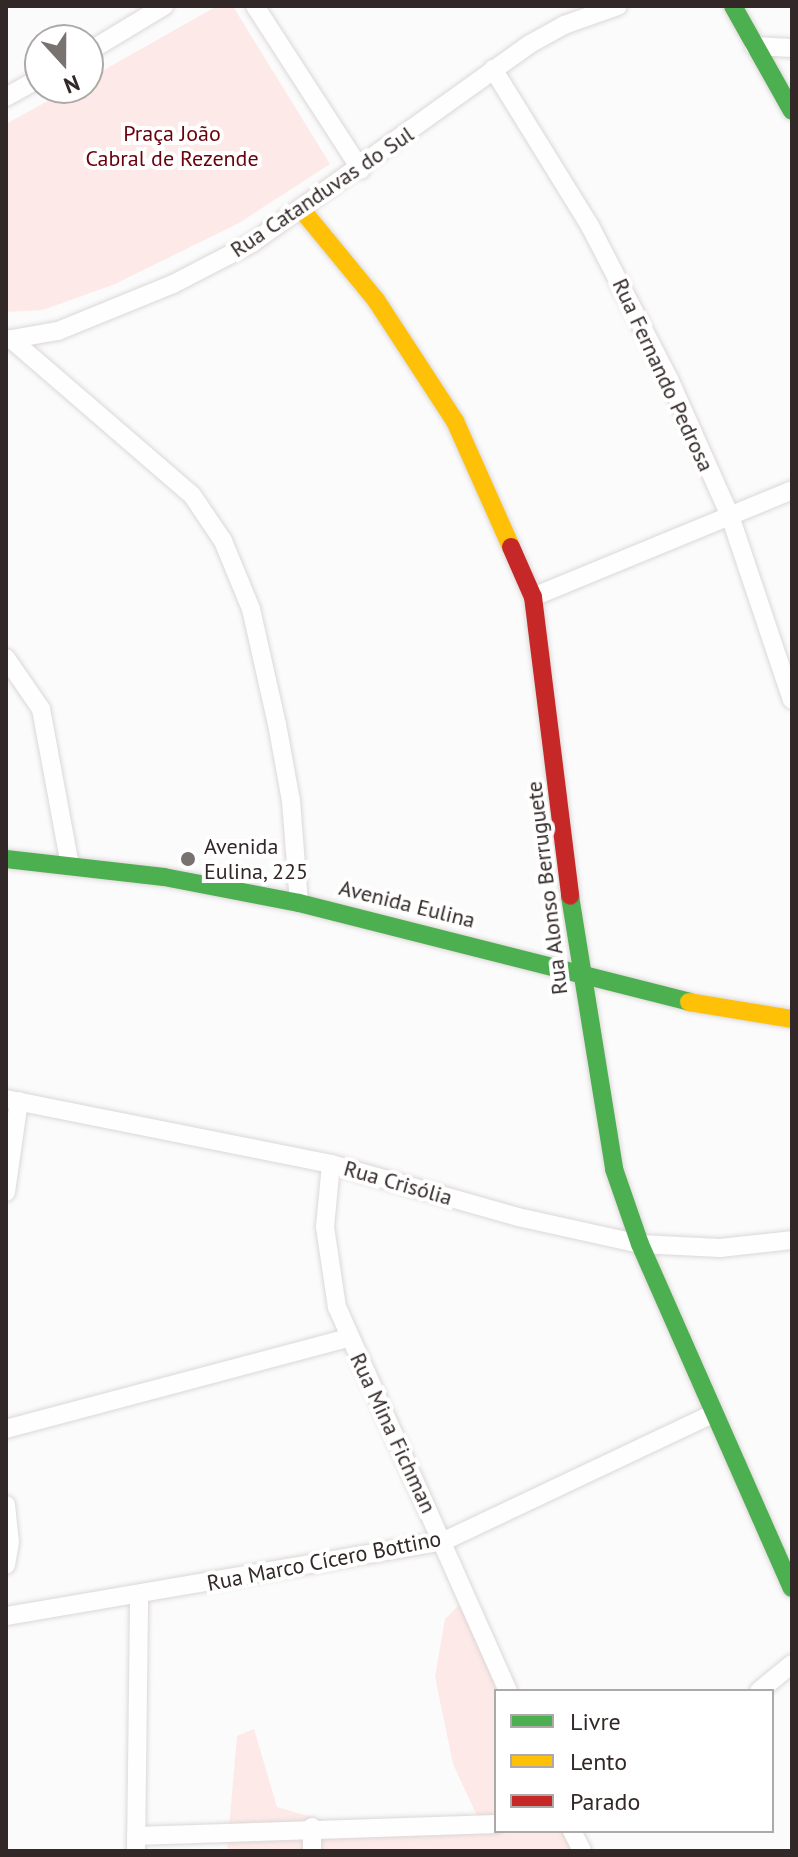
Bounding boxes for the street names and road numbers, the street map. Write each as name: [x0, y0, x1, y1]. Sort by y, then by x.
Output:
street label: Rua Catanduvas do Sul: [226, 121, 418, 263]
street label: Rua Fernando Pedrosa: [607, 274, 719, 476]
street label: Rua Alonso Berruguete: [521, 779, 573, 997]
street label: Avenida Eulina: [336, 874, 478, 934]
street label: Rua Crisólia: [341, 1155, 455, 1211]
street label: Rua Mina Fichman: [344, 1349, 442, 1517]
street label: Rua Marco Cícero Bottino: [205, 1525, 443, 1597]

